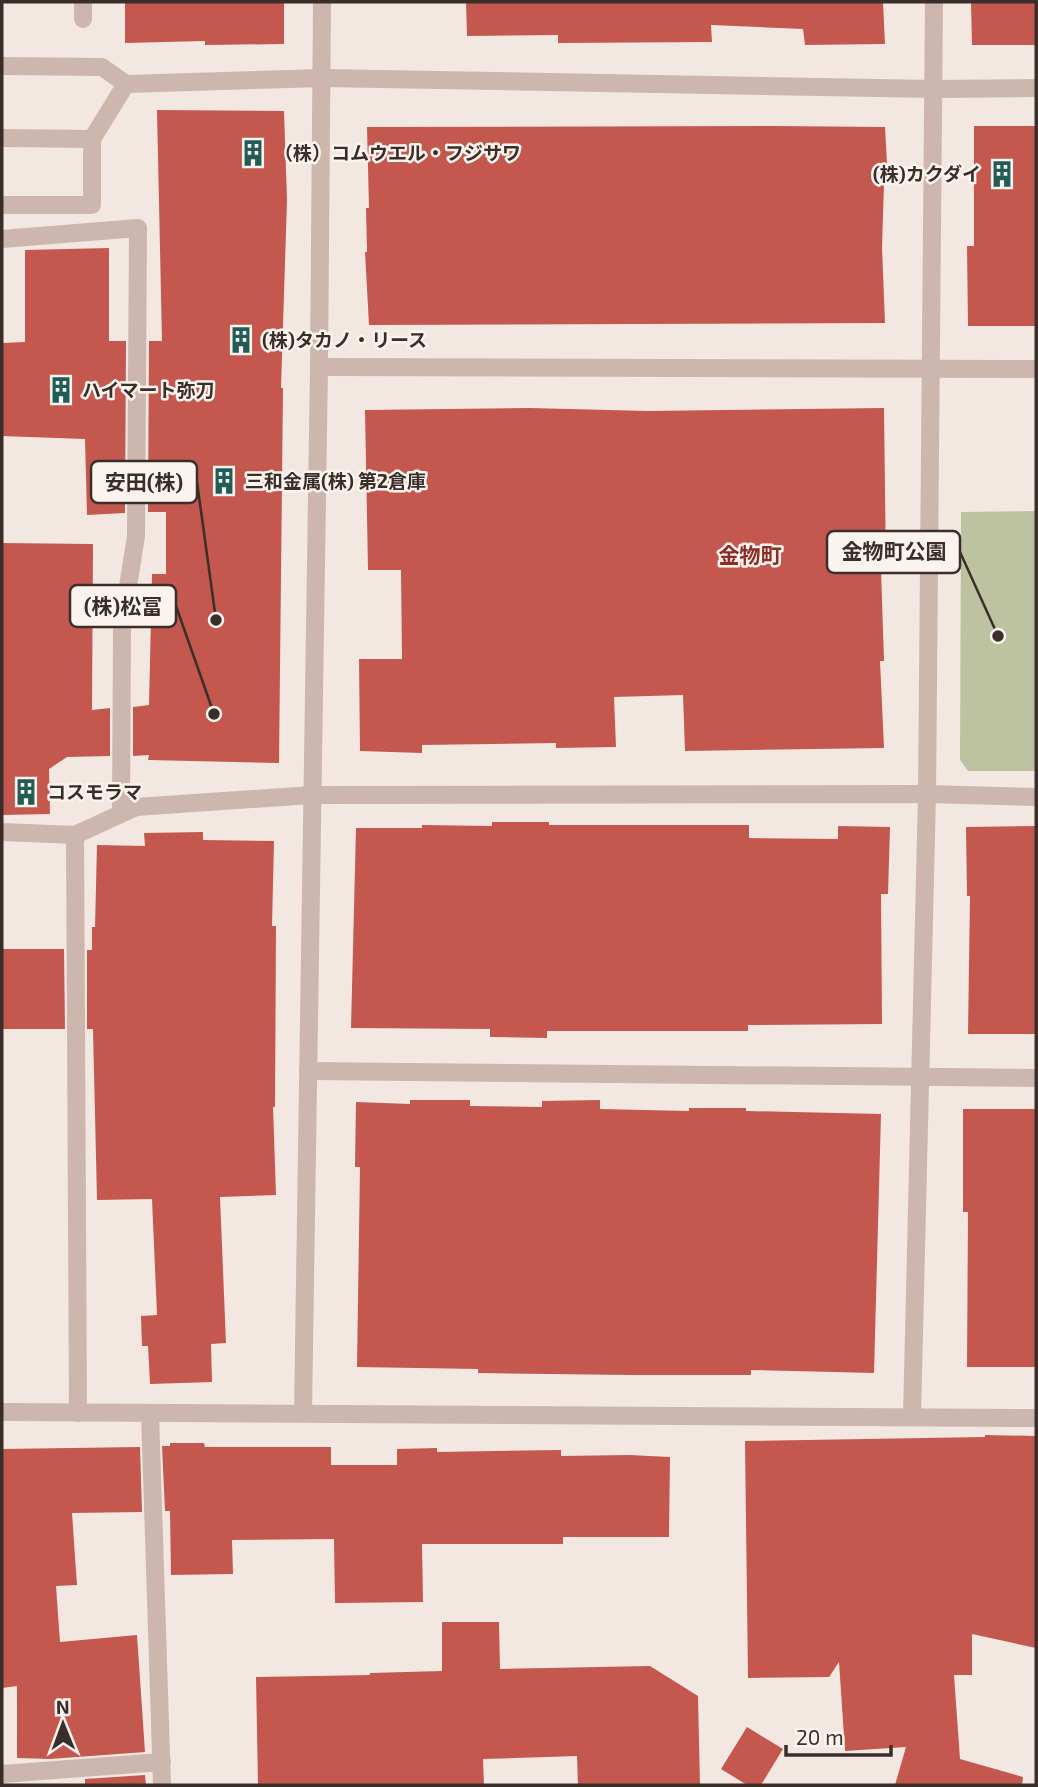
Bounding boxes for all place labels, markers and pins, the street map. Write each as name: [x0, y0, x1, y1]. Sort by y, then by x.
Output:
building icon: （株）コムウエル・フジサワ: [238, 138, 268, 168]
place label: （株）コムウエル・フジサワ: [274, 141, 521, 164]
building icon: (株)カクダイ: [987, 159, 1017, 189]
place label: (株)カクダイ: [873, 162, 981, 185]
building icon: (株)タカノ・リース: [226, 325, 256, 355]
place label: (株)タカノ・リース: [262, 328, 427, 351]
building icon: ハイマート弥刀: [46, 375, 76, 405]
place label: ハイマート弥刀: [82, 378, 215, 401]
callout: 安田(株): [91, 461, 197, 503]
building icon: 三和金属(株) 第2倉庫: [209, 466, 239, 496]
place label: 三和金属(株) 第2倉庫: [245, 469, 426, 492]
callout: 金物町公園: [827, 531, 960, 573]
callout: (株)松冨: [70, 585, 176, 627]
building icon: コスモラマ: [11, 777, 41, 807]
place label: コスモラマ: [47, 780, 142, 803]

